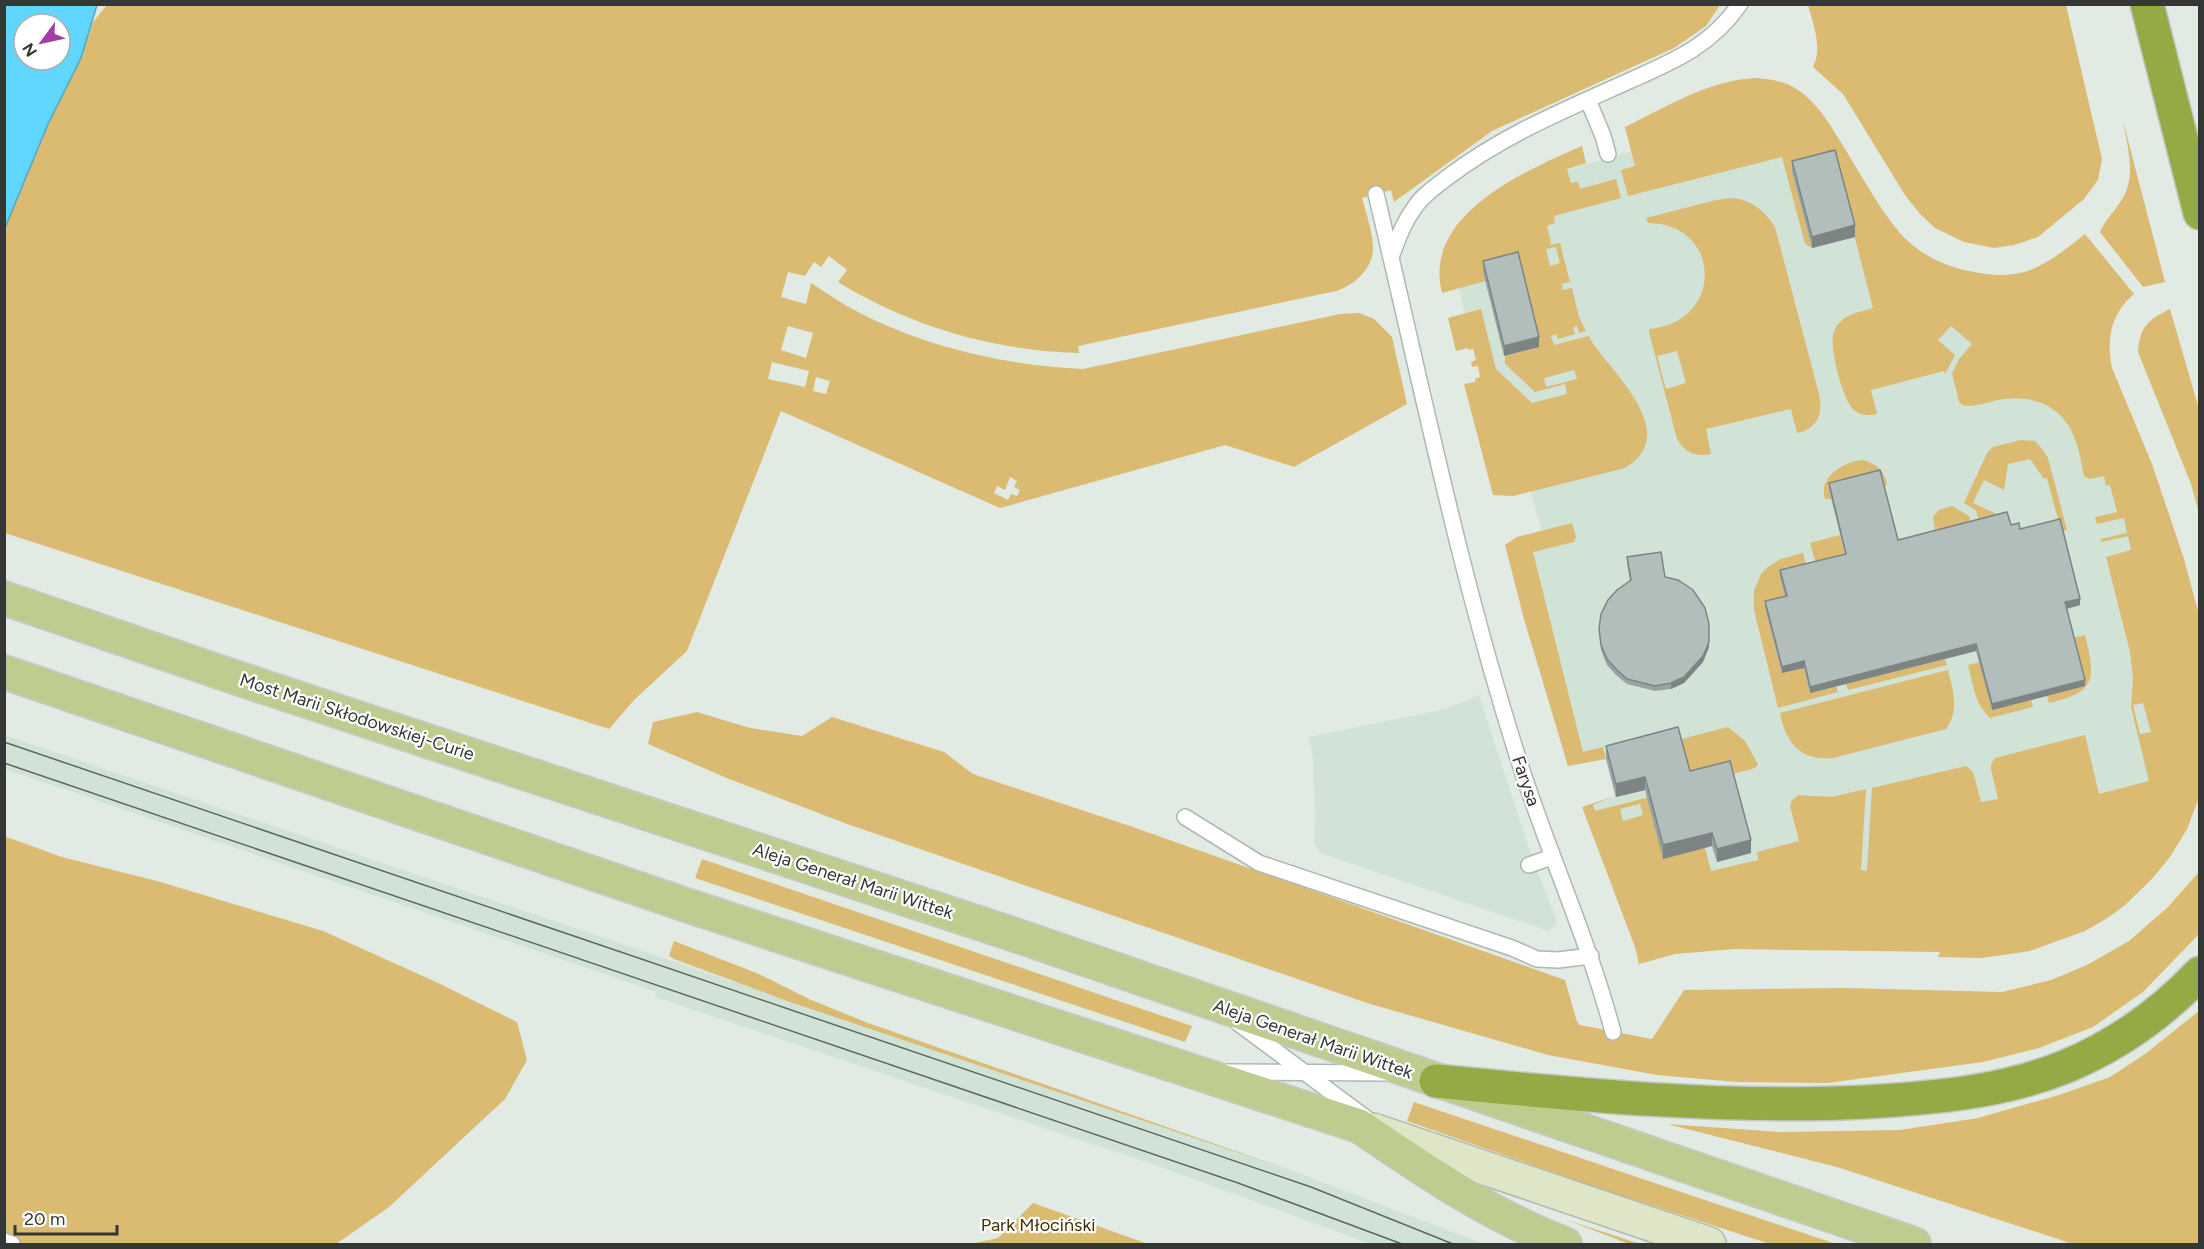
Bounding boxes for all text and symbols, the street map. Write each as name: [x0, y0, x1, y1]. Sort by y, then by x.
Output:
north arrow: [12, 12, 72, 72]
text: N: [19, 40, 41, 60]
street label: Most Marii Skłodowskiej-Curie: [237, 669, 477, 765]
street label: Farysa: [1507, 753, 1545, 809]
street label: Aleja Generał Marii Wittek: [750, 838, 956, 924]
street label: Aleja Generał Marii Wittek: [1210, 994, 1416, 1084]
scale bar: [15, 1198, 117, 1236]
text: 20 m: [24, 1208, 65, 1230]
park label: Park Młociński: [981, 1214, 1095, 1236]

